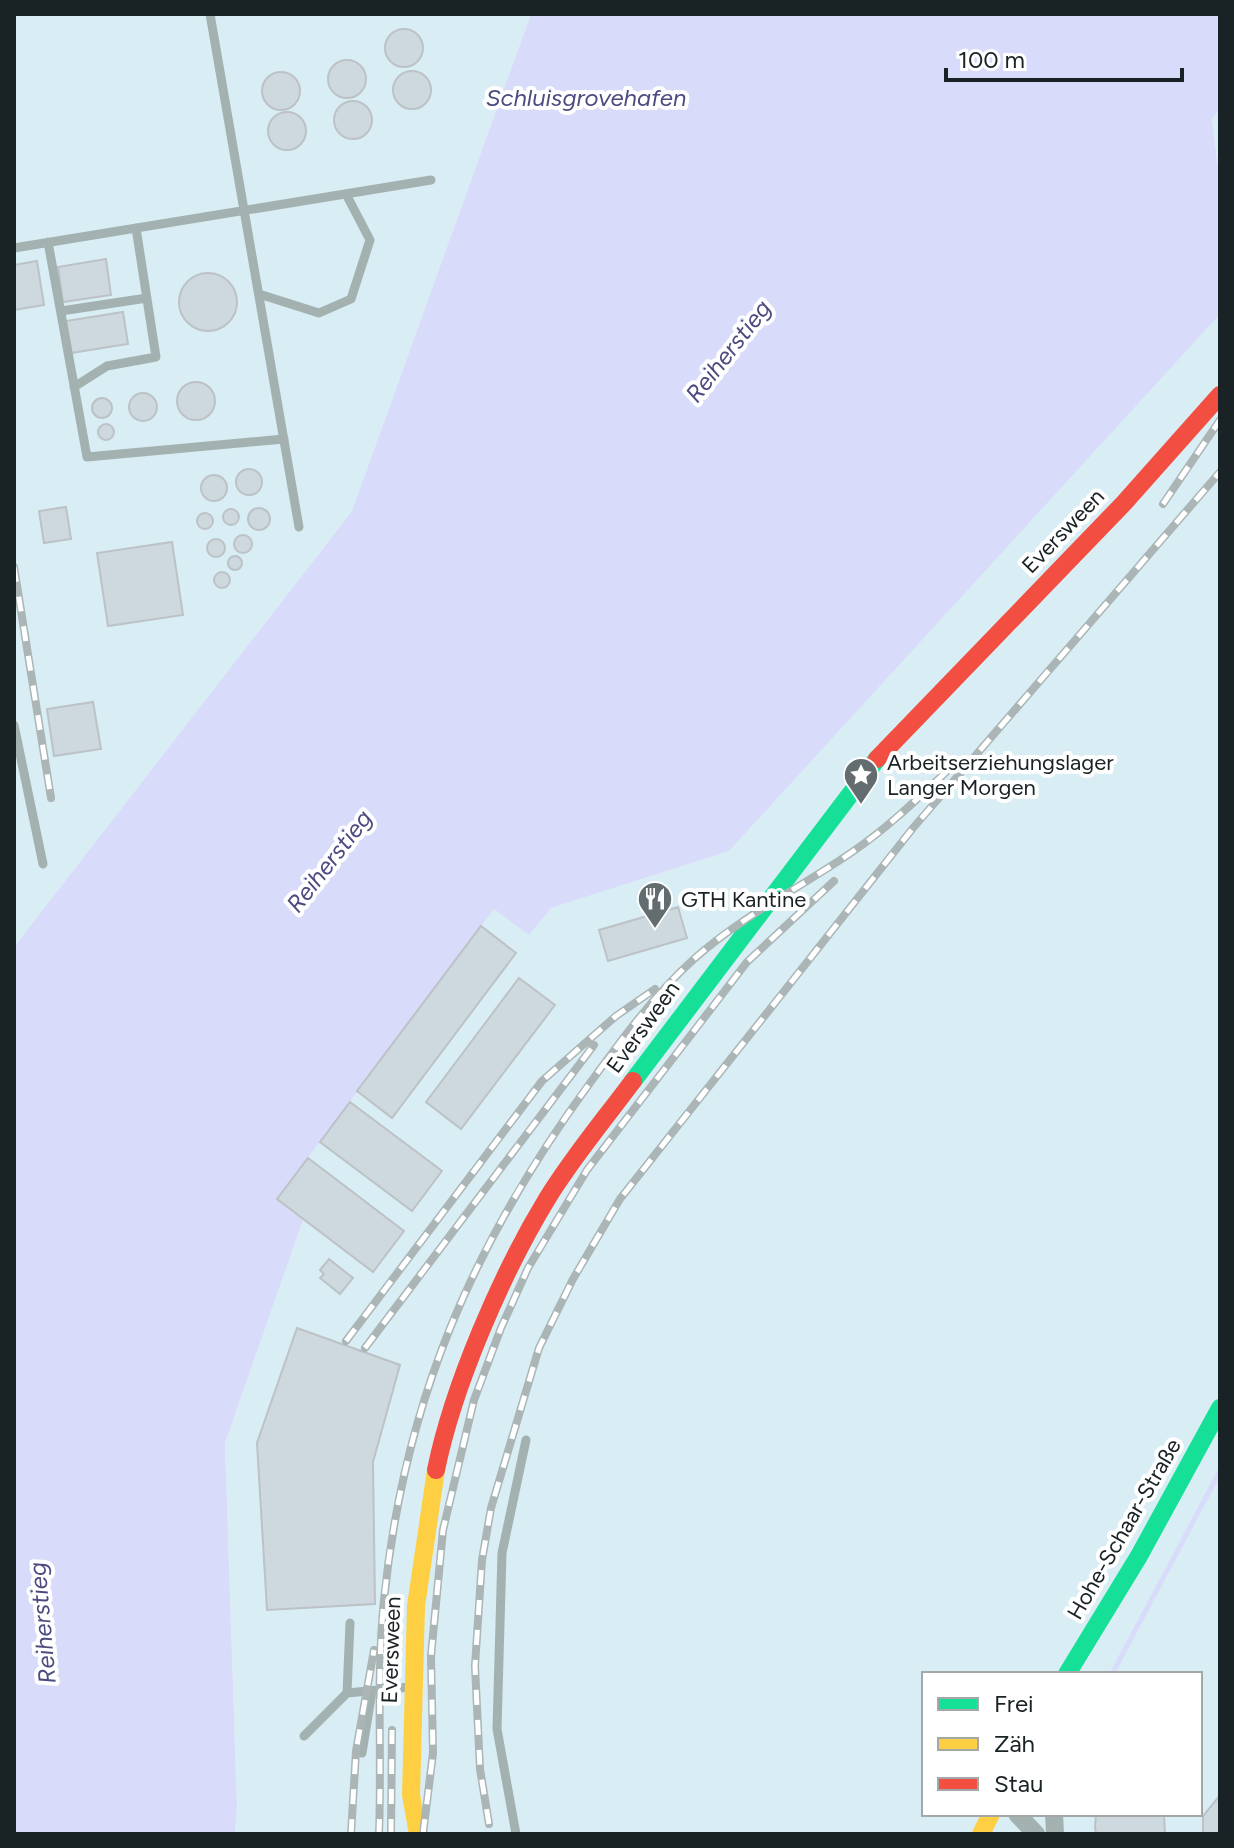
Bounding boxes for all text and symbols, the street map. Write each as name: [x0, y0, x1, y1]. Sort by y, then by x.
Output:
scale bar: [946, 32, 1182, 82]
text: 100 m: [958, 45, 1025, 74]
water label: Schluisgrovehafen: [486, 83, 686, 112]
water label: Reiherstieg: [679, 294, 777, 408]
street label: Eversween: [1016, 483, 1110, 579]
place label: Arbeitserziehungslager Langer Morgen: [887, 749, 1114, 801]
place icon: Arbeitserziehungslager Langer Morgen: [842, 756, 880, 806]
water label: Reiherstieg: [280, 804, 378, 918]
restaurant icon: GTH Kantine: [636, 880, 674, 930]
place label: GTH Kantine: [681, 886, 806, 913]
street label: Eversween: [601, 976, 685, 1078]
street label: Hohe-Schaar-Straße: [1061, 1434, 1187, 1624]
water label: Reiherstieg: [22, 1561, 62, 1685]
street label: Eversween: [376, 1596, 406, 1704]
legend: [922, 1672, 1202, 1816]
text: Frei: [994, 1689, 1034, 1718]
text: Zäh: [994, 1729, 1035, 1758]
text: Stau: [994, 1769, 1043, 1798]

